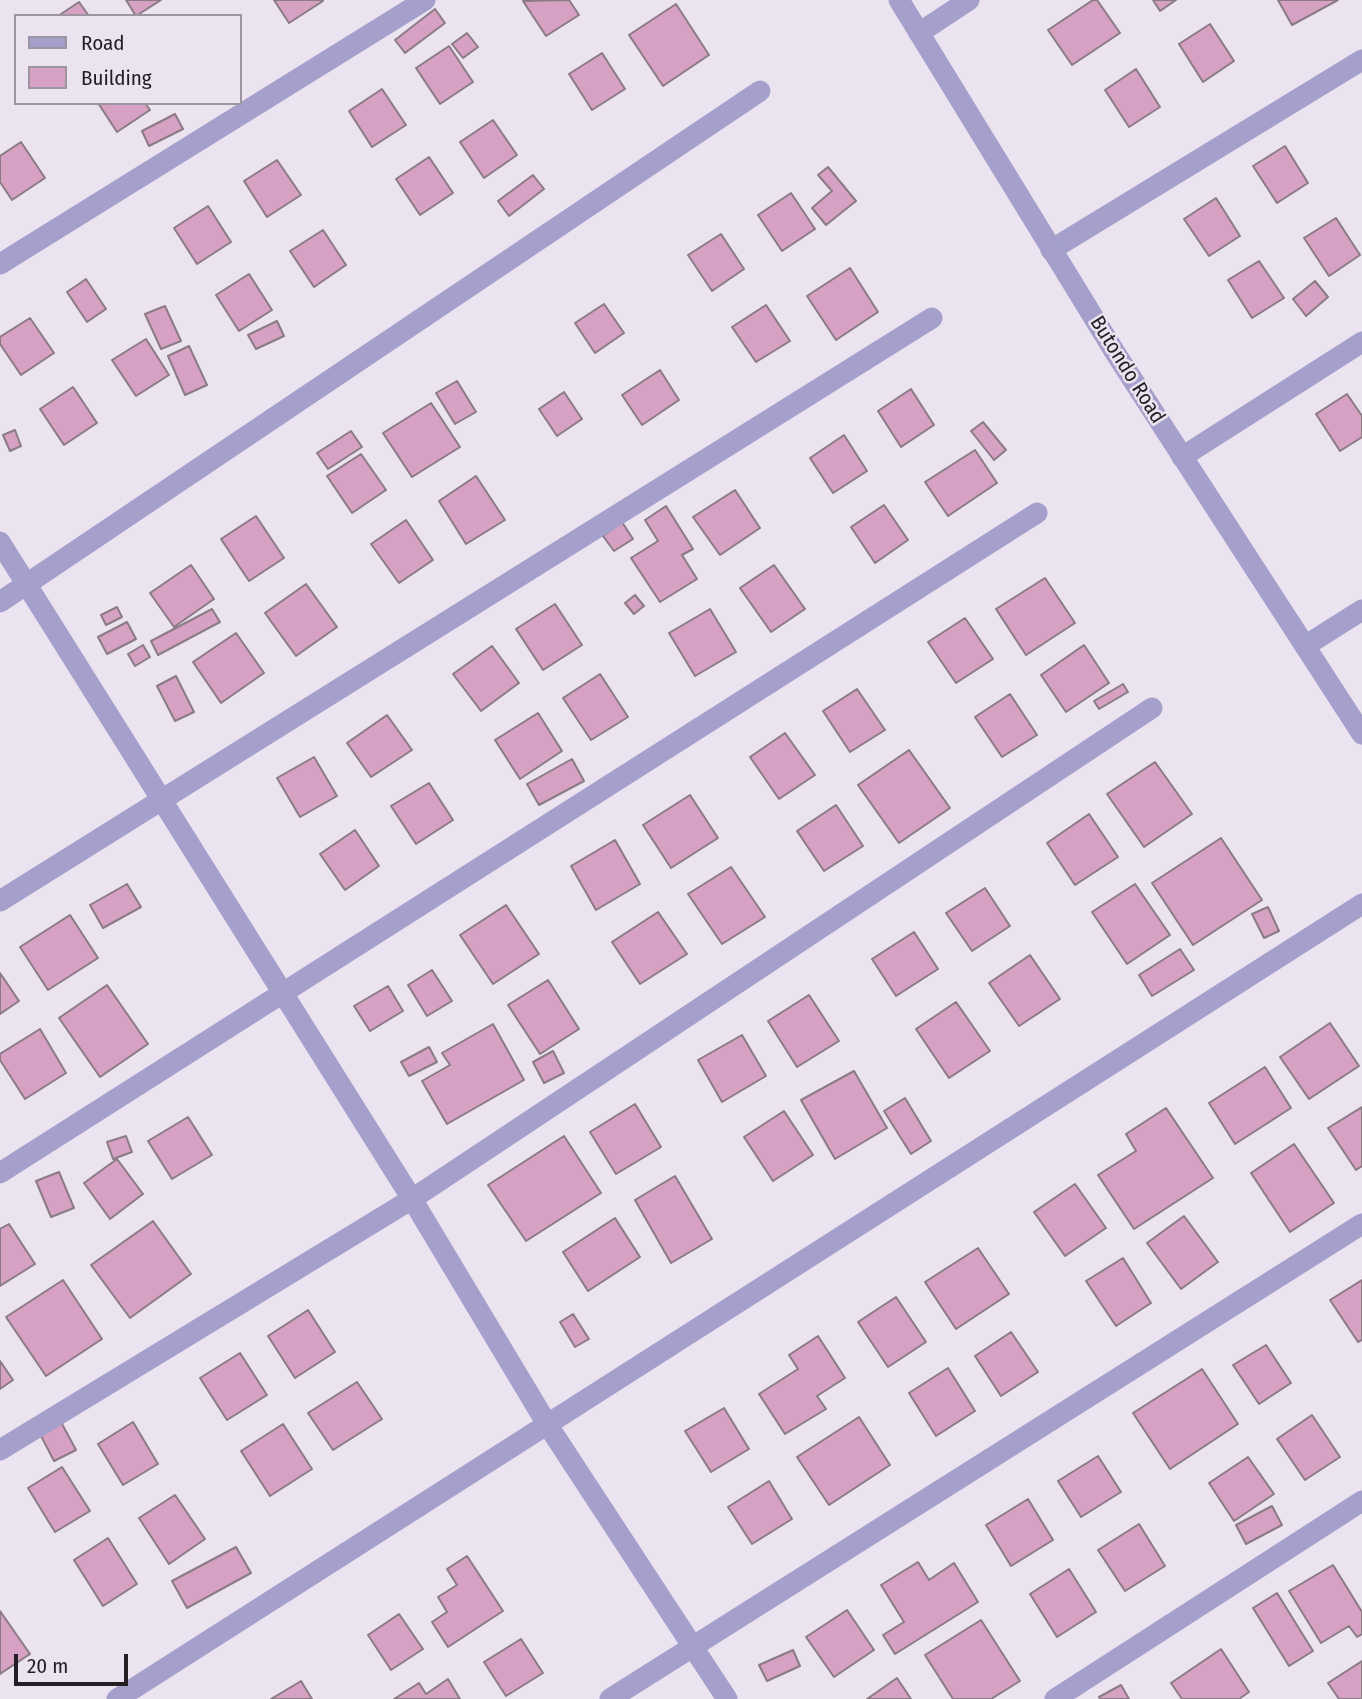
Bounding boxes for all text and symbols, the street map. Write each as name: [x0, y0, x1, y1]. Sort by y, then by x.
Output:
legend: [14, 14, 242, 105]
text: Road: [81, 30, 125, 56]
text: Building: [81, 65, 152, 91]
street label: Butondo Road: [1084, 312, 1170, 428]
scale bar: [18, 1640, 131, 1684]
text: 20 m: [27, 1653, 68, 1679]

